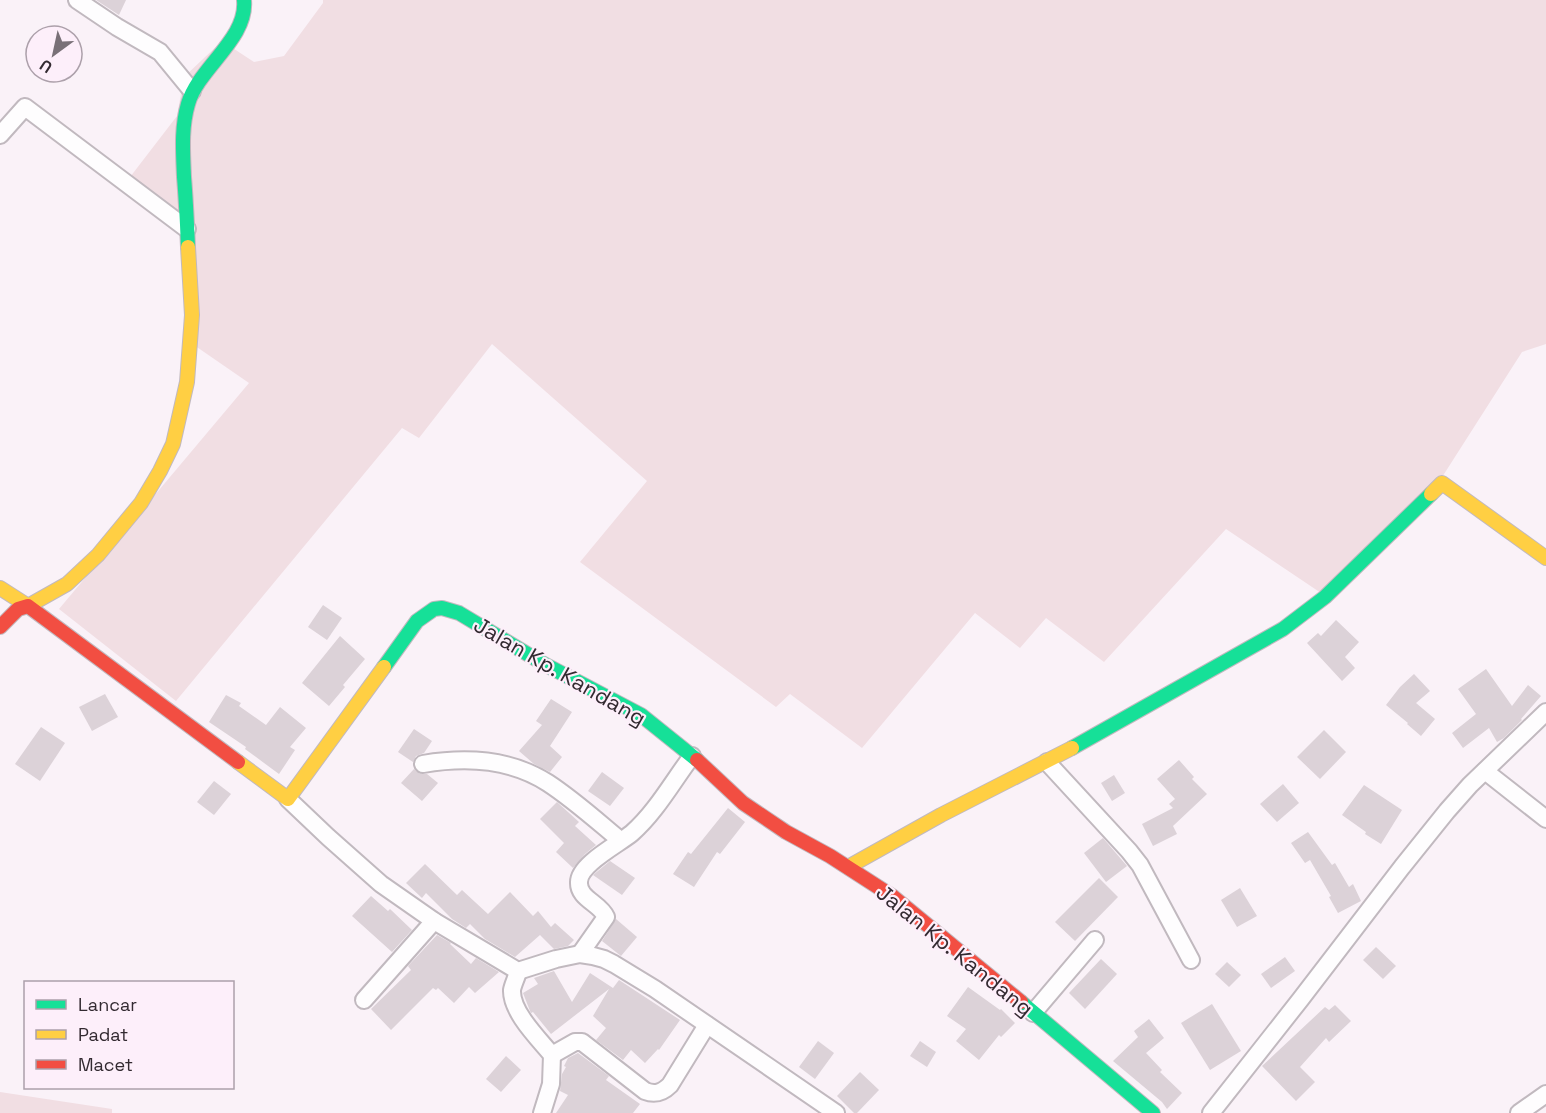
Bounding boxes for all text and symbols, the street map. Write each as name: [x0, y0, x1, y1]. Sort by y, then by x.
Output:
north arrow: [24, 24, 84, 84]
text: U: [36, 54, 56, 78]
street label: Jalan Kp. Kandang: [469, 610, 651, 732]
street label: Jalan Kp. Kandang: [871, 878, 1039, 1022]
legend: [24, 981, 234, 1089]
text: Lancar: [78, 993, 137, 1016]
text: Padat: [78, 1023, 128, 1046]
text: Macet: [78, 1053, 133, 1076]

